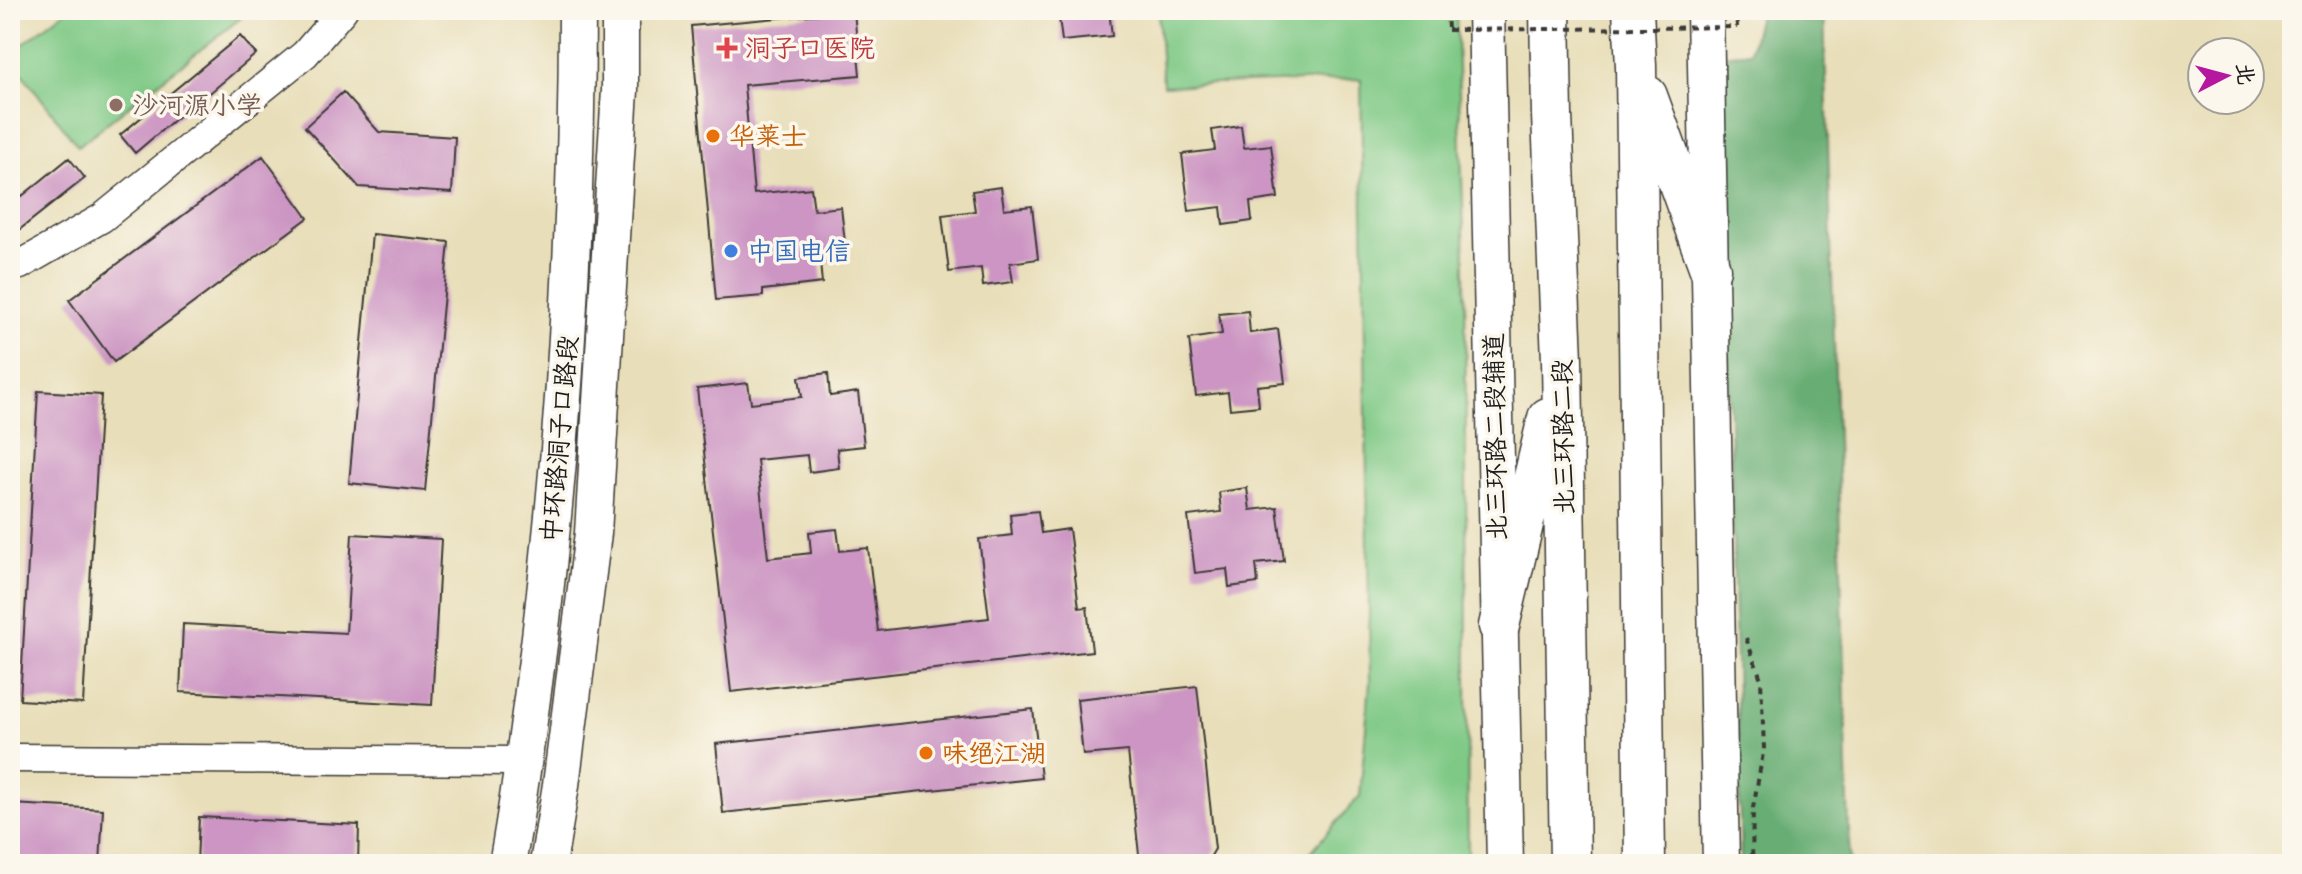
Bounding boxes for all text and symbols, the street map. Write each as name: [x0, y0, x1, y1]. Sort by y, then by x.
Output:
place label: 洞子口医院: [745, 30, 875, 65]
north arrow: [2186, 36, 2266, 116]
marker: 洞子口医院: [716, 37, 738, 59]
text: 北: [2230, 61, 2262, 86]
place label: 沙河源小学: [132, 87, 262, 122]
marker: 沙河源小学: [107, 96, 125, 114]
place label: 华莱士: [729, 118, 807, 153]
marker: 华莱士: [704, 127, 722, 145]
place label: 中国电信: [747, 233, 851, 268]
marker: 中国电信: [722, 242, 740, 260]
street label: 北三环路二段辅道: [1475, 333, 1514, 541]
street label: 中环路洞子口路段: [532, 334, 585, 544]
street label: 北三环路二段: [1544, 359, 1581, 515]
place label: 味绝江湖: [942, 735, 1046, 770]
marker: 味绝江湖: [917, 744, 935, 762]

